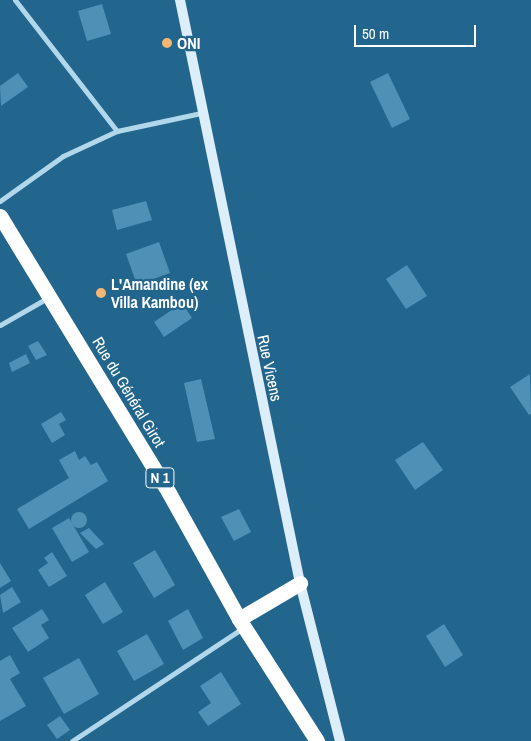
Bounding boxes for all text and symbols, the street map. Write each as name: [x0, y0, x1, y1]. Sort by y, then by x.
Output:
scale bar: [356, 15, 478, 47]
text: 50 m: [362, 23, 389, 44]
place label: ONI: [177, 33, 200, 53]
marker: ONI: [161, 37, 173, 49]
place label: L'Amandine (ex Villa Kambou): [111, 274, 208, 312]
marker: L'Amandine (ex Villa Kambou): [95, 287, 107, 299]
street label: Rue du Général Girot: [88, 333, 170, 451]
street label: Rue Vicens: [254, 333, 286, 403]
road number: N 1: [145, 466, 175, 490]

